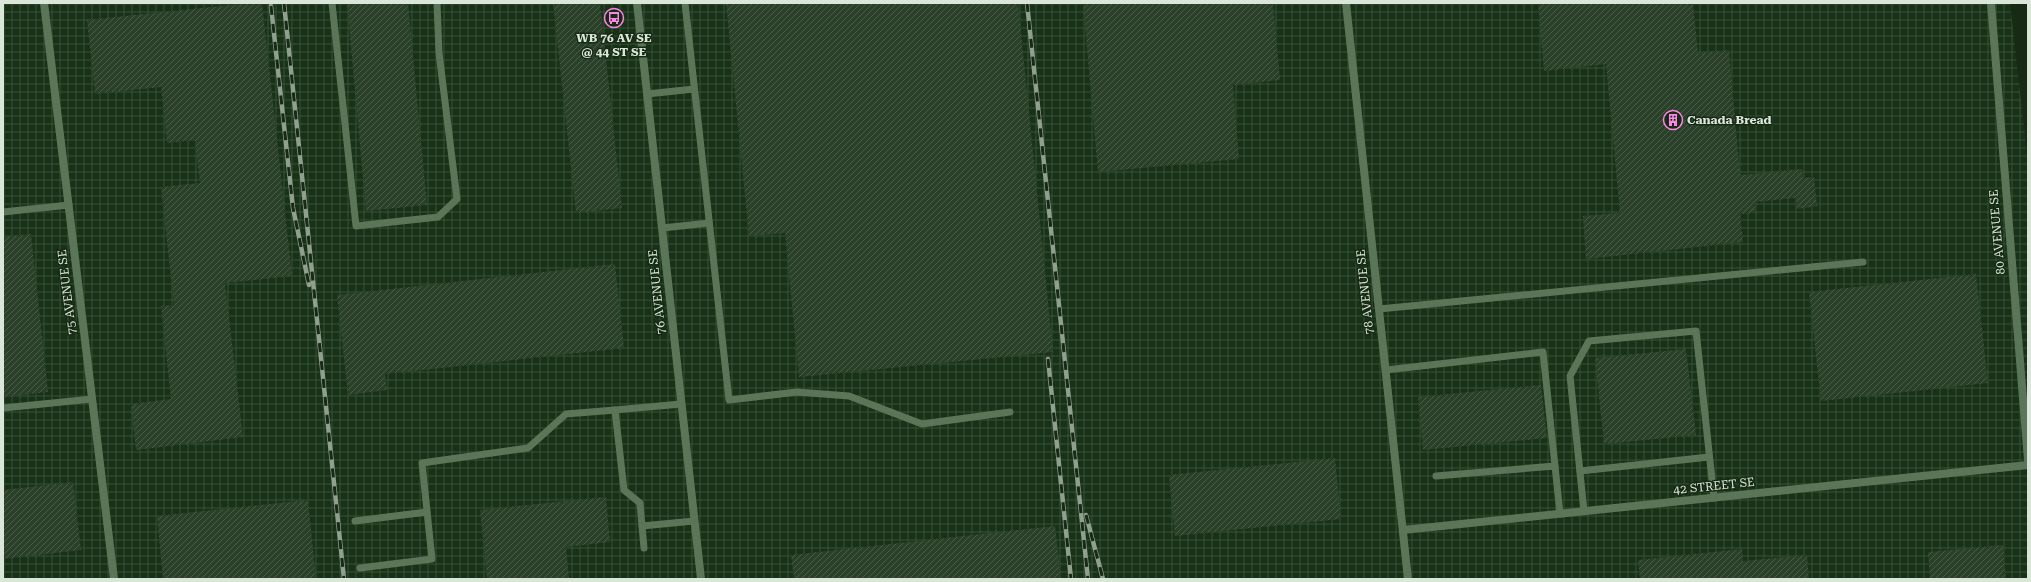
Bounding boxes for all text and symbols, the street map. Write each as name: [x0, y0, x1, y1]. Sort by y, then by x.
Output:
bus stop icon: WB 76 AV SE @ 44 ST SE: [603, 7, 625, 29]
place label: WB 76 AV SE @ 44 ST SE: [576, 31, 652, 59]
building icon: Canada Bread: [1662, 109, 1684, 131]
place label: Canada Bread: [1687, 113, 1772, 127]
street label: 80 AVENUE SE: [1986, 189, 2008, 275]
street label: 75 AVENUE SE: [55, 249, 79, 335]
street label: 76 AVENUE SE: [646, 249, 668, 335]
street label: 78 AVENUE SE: [1354, 249, 1376, 335]
street label: 42 STREET SE: [1673, 475, 1755, 497]

